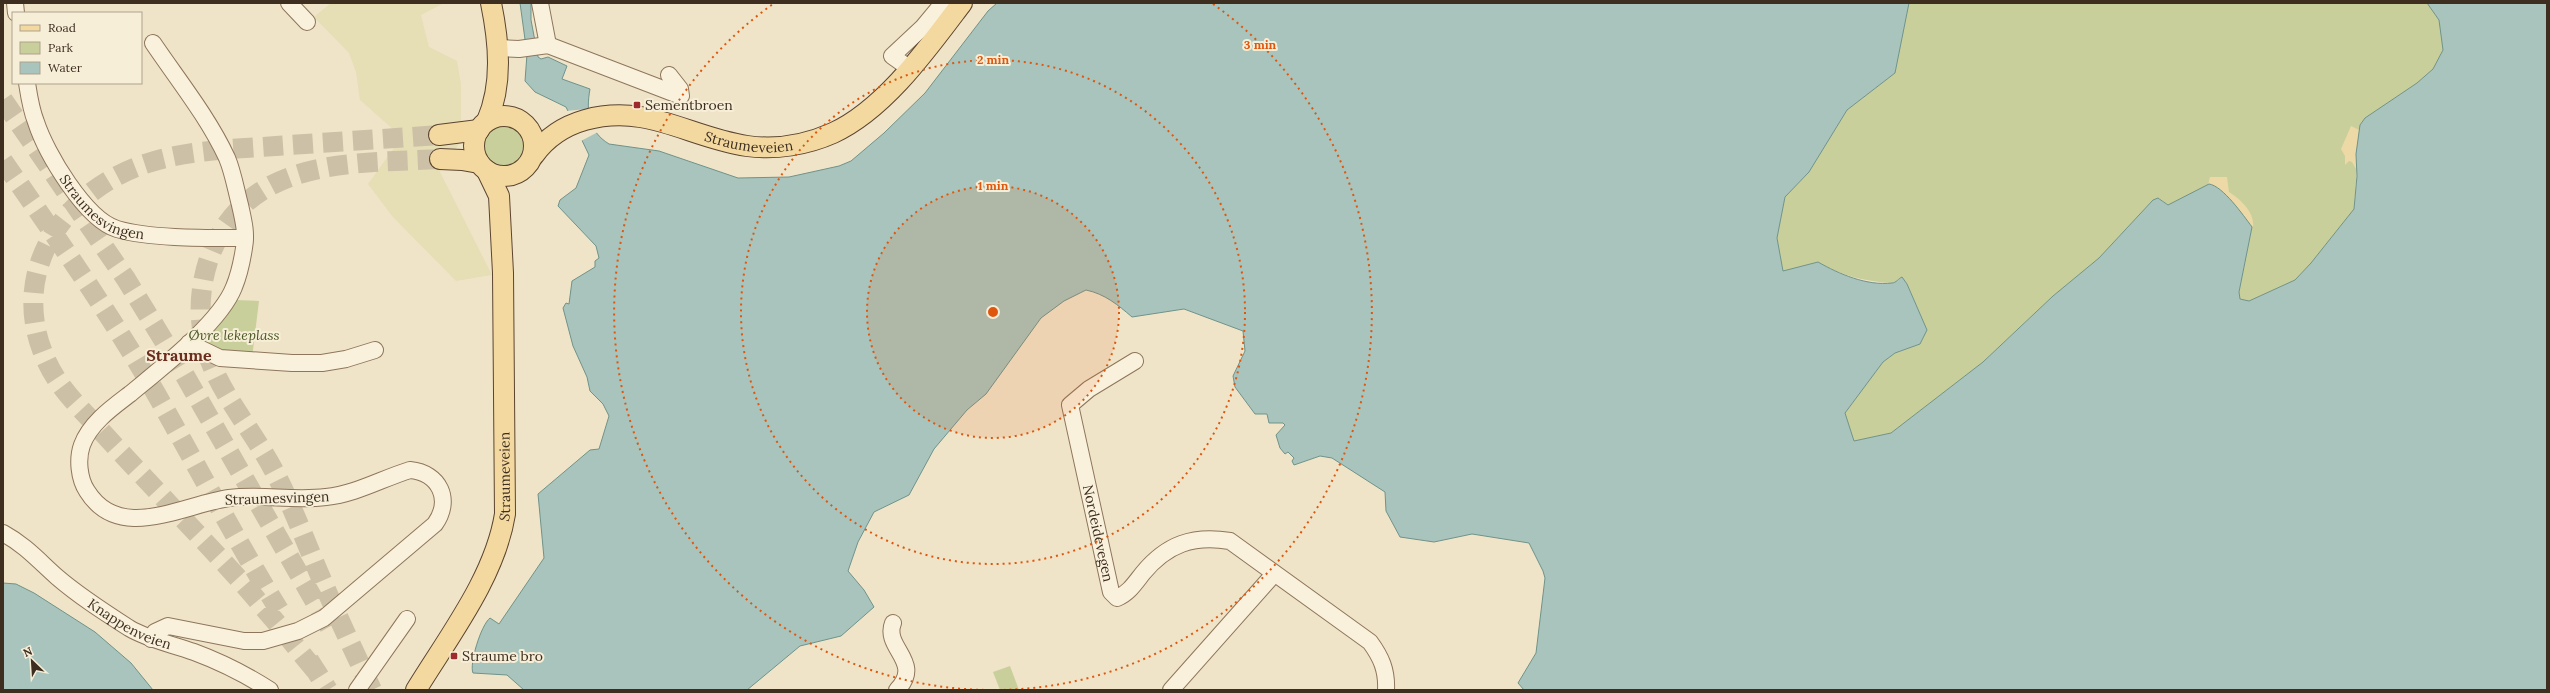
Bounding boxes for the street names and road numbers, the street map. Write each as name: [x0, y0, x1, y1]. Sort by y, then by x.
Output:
street label: Straumeveien: [702, 127, 795, 156]
street label: Straumesvingen: [56, 171, 146, 243]
street label: Straumeveien: [495, 431, 514, 523]
street label: Nordeidevegen: [1079, 483, 1118, 584]
street label: Straumesvingen: [224, 487, 330, 509]
street label: Knappenveien: [84, 595, 174, 653]

